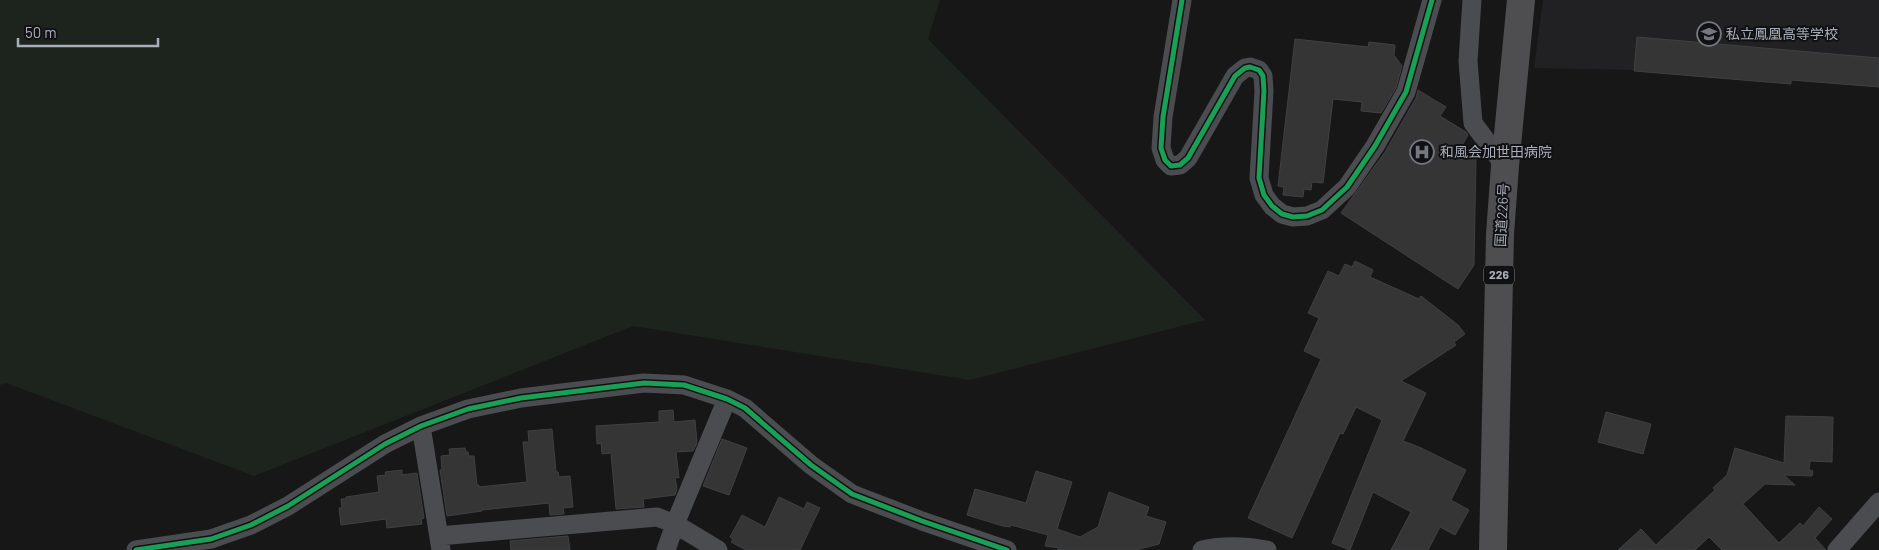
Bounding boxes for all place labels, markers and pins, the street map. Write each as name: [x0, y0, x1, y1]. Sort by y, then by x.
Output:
school or university icon: 私立鳳凰高等学校: [1696, 21, 1722, 47]
place label: 私立鳳凰高等学校: [1726, 25, 1838, 42]
hospital icon: 和風会加世田病院: [1409, 139, 1435, 165]
place label: 和風会加世田病院: [1440, 143, 1552, 160]

